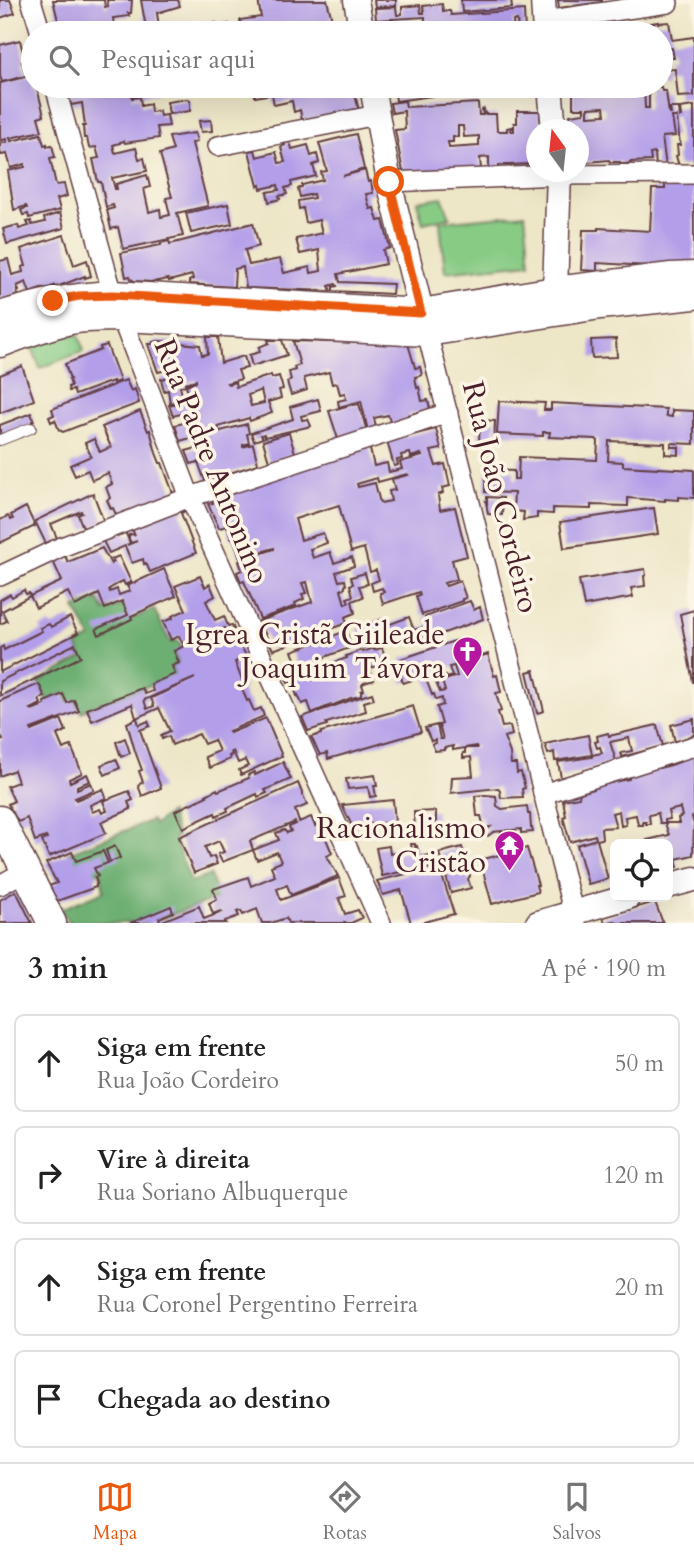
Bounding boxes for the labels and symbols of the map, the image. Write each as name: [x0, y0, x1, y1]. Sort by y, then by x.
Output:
north arrow: [526, 119, 589, 182]
route start: [373, 166, 404, 197]
route end: [37, 285, 68, 316]
street label: Rua Padre Antonino: [144, 333, 279, 590]
street label: Rua João Cordeiro: [452, 377, 549, 617]
place label: Igrea Cristã Giileade Joaquim Távora: [185, 614, 445, 689]
church icon: Igrea Cristã Giileade Joaquim Távora: [451, 634, 485, 678]
place label: Racionalismo Cristão: [316, 808, 486, 883]
temple icon: Racionalismo Cristão: [492, 828, 526, 872]

